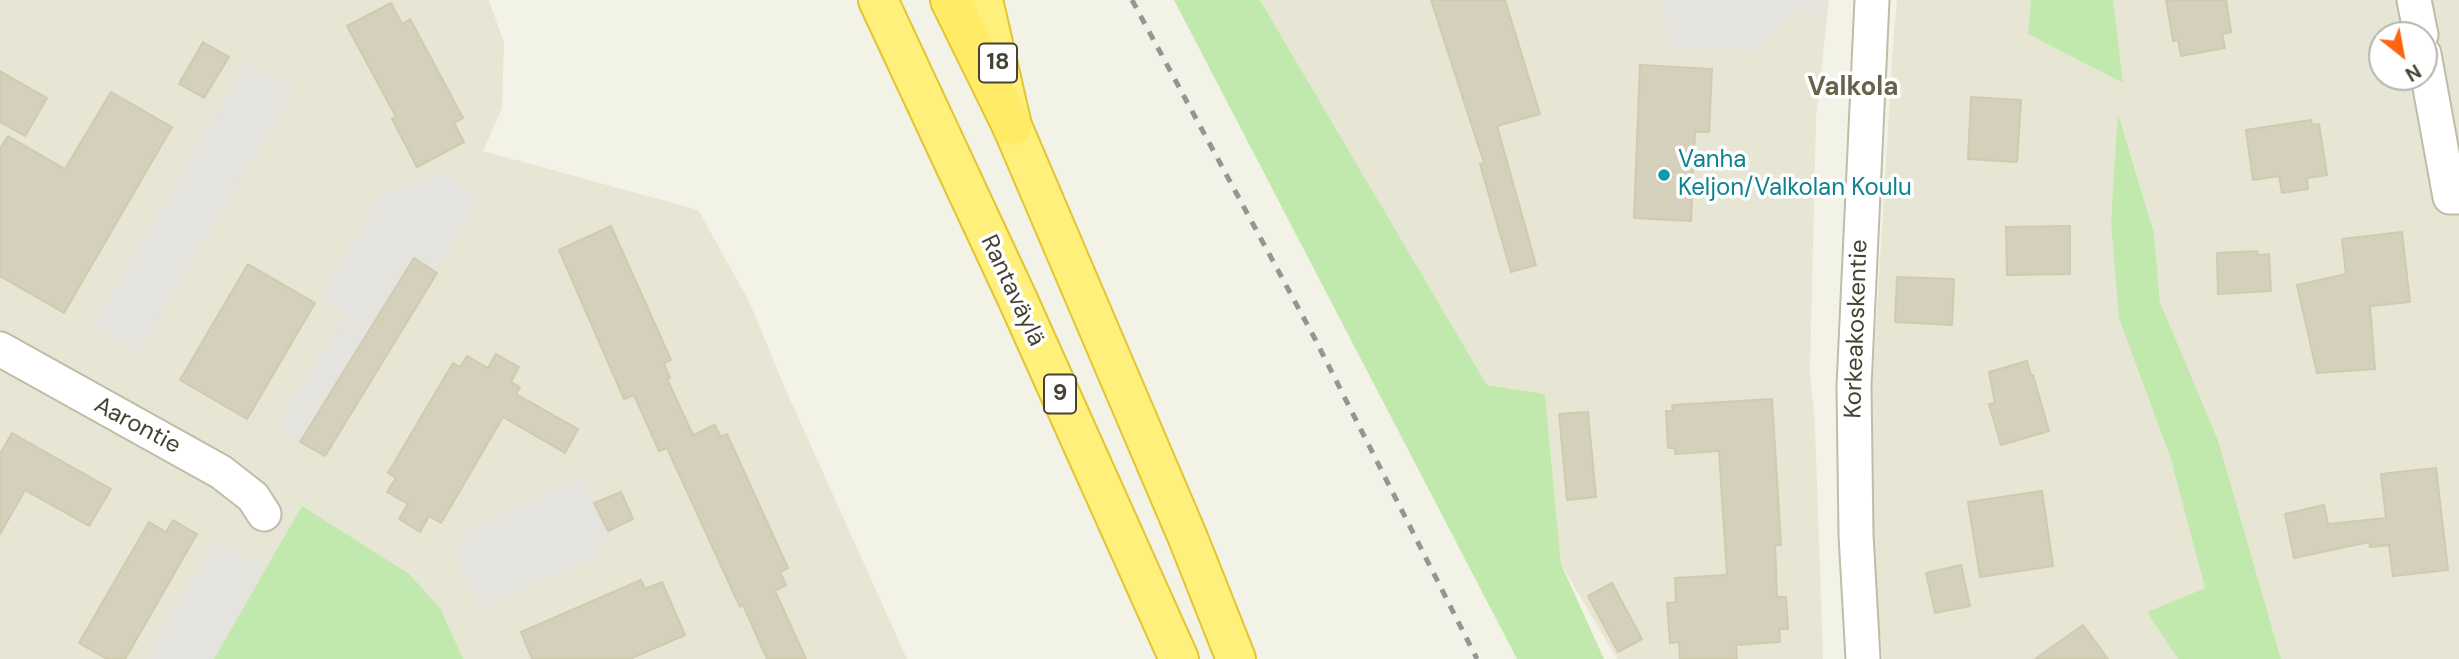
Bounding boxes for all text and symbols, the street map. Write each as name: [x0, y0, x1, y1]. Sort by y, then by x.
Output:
north arrow: [2368, 21, 2438, 91]
road number: 18: [979, 44, 1017, 82]
text: N: [2401, 58, 2425, 87]
district label: Valkola: [1808, 72, 1898, 104]
place label: Vanha Keljon/Valkolan Koulu: [1678, 147, 1912, 203]
marker: Vanha Keljon/Valkolan Koulu: [1656, 167, 1672, 183]
street label: Rantaväylä: [974, 231, 1050, 351]
street label: Korkeakoskentie: [1839, 239, 1875, 419]
road number: 9: [1044, 374, 1076, 414]
street label: Aarontie: [89, 391, 185, 461]

